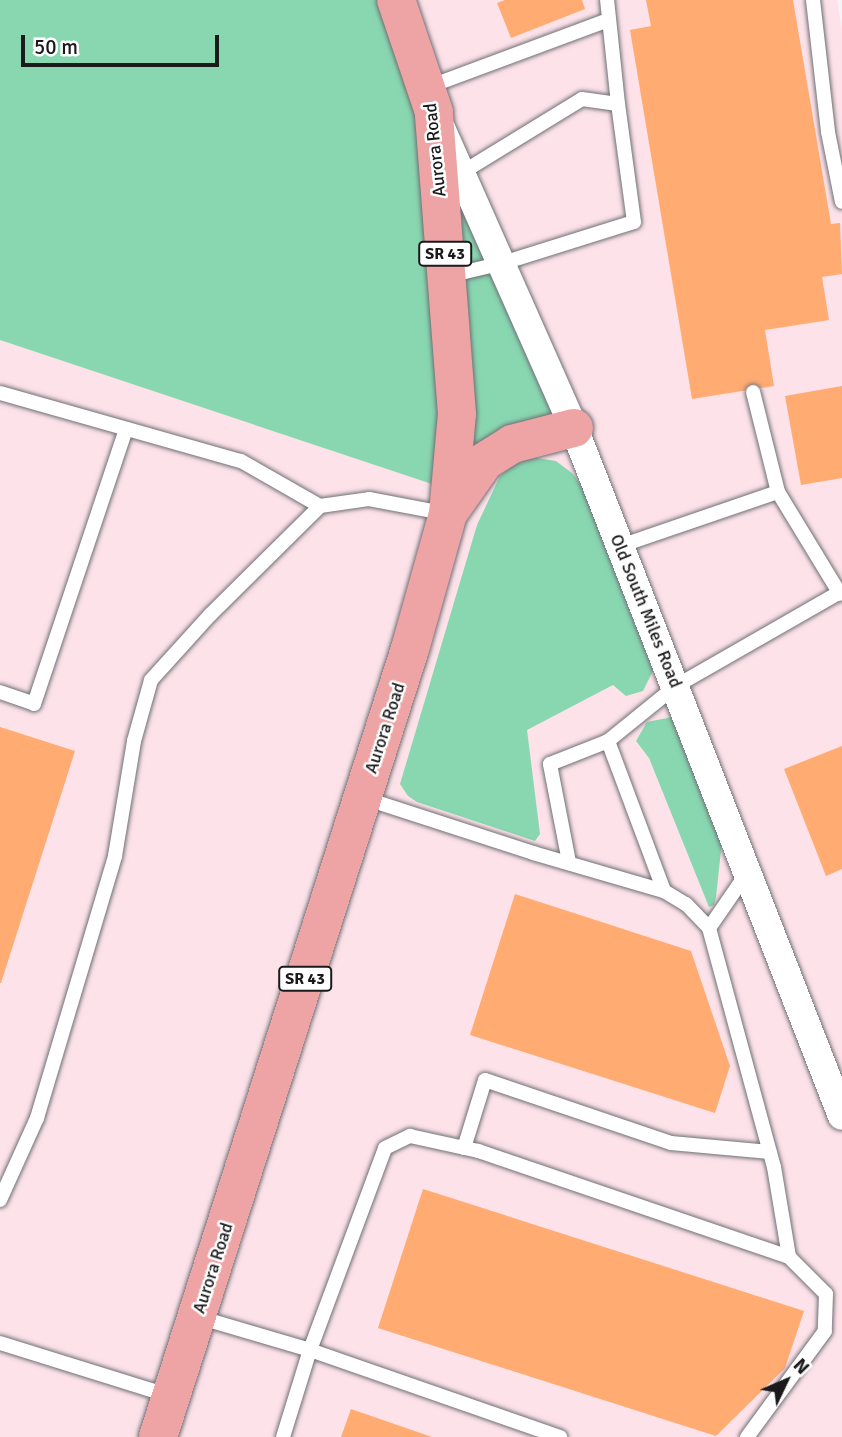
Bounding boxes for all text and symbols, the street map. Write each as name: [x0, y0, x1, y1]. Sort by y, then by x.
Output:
scale bar: [24, 21, 222, 65]
text: 50 m: [34, 34, 78, 60]
street label: Aurora Road: [419, 102, 451, 198]
road number: SR 43: [417, 242, 473, 266]
street label: Old South Miles Road: [605, 531, 687, 691]
street label: Aurora Road: [360, 680, 410, 776]
road number: SR 43: [277, 967, 333, 992]
street label: Aurora Road: [188, 1220, 238, 1316]
north arrow: [751, 1346, 821, 1416]
text: N: [788, 1353, 814, 1380]

